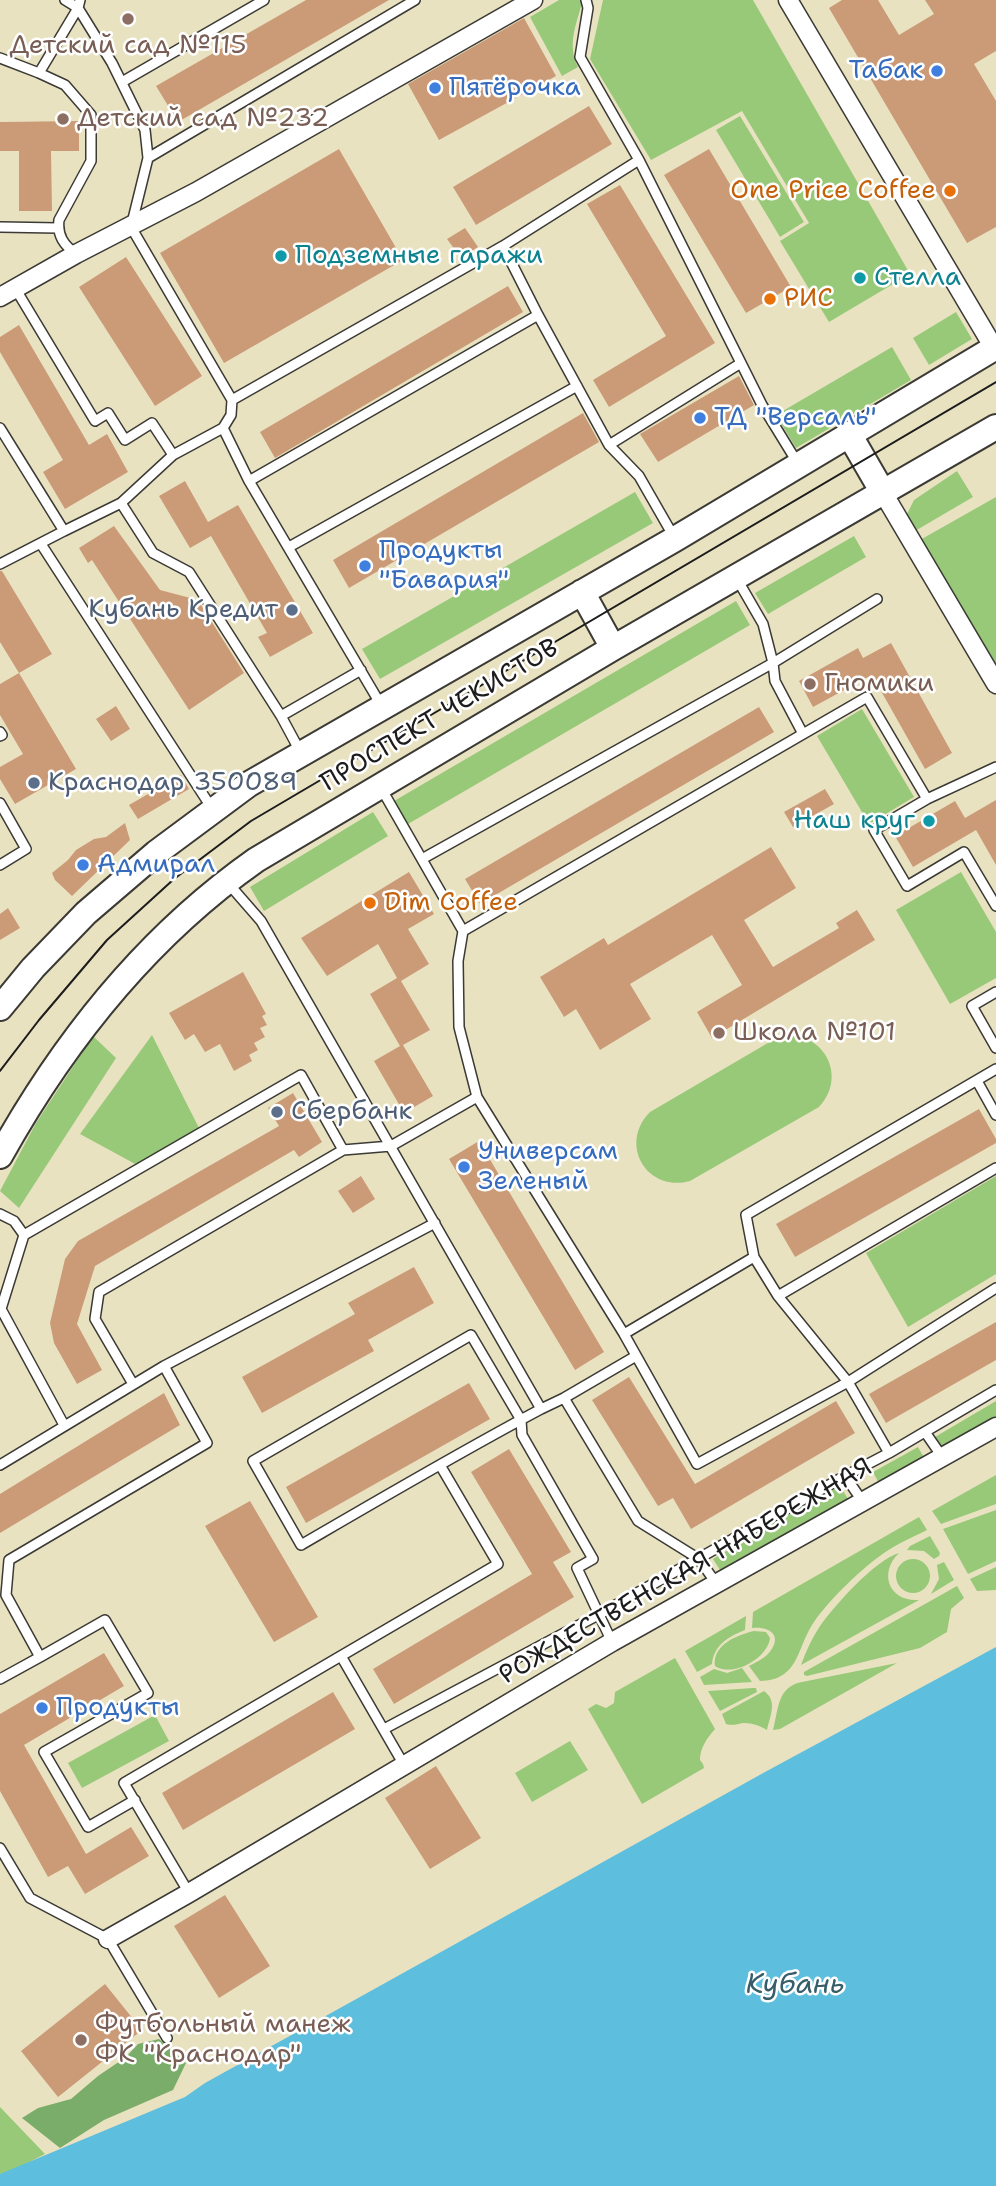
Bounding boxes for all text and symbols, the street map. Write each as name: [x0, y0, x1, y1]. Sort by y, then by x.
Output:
marker: Детский сад №115: [120, 11, 136, 27]
place label: Детский сад №115: [10, 30, 246, 62]
place label: Табак: [848, 55, 923, 87]
marker: Табак: [929, 63, 945, 79]
place label: Пятёрочка: [449, 72, 581, 104]
marker: Пятёрочка: [427, 80, 443, 96]
place label: Детский сад №232: [77, 103, 329, 135]
marker: Детский сад №232: [55, 111, 71, 127]
place label: One Price Coffee: [730, 175, 936, 207]
marker: One Price Coffee: [942, 183, 958, 199]
place label: Подземные гаражи: [295, 240, 543, 272]
marker: Подземные гаражи: [273, 248, 289, 264]
place label: Стелла: [874, 262, 961, 294]
marker: Стелла: [852, 270, 868, 286]
place label: РИС: [784, 283, 833, 315]
marker: РИС: [762, 291, 778, 307]
place label: ТД "Версаль": [714, 402, 877, 434]
marker: ТД "Версаль": [692, 410, 708, 426]
place label: Продукты "Бавария": [379, 535, 509, 596]
marker: Продукты "Бавария": [357, 558, 373, 574]
place label: Кубань Кредит: [88, 594, 278, 626]
marker: Кубань Кредит: [284, 602, 300, 618]
street label: ПРОСПЕКТ ЧЕКИСТОВ: [316, 633, 564, 799]
place label: Гномики: [824, 668, 934, 700]
marker: Гномики: [802, 676, 818, 692]
place label: Краснодар 350089: [48, 767, 297, 799]
marker: Краснодар 350089: [26, 775, 42, 791]
place label: Наш круг: [794, 805, 915, 837]
marker: Наш круг: [921, 813, 937, 829]
place label: Адмирал: [97, 849, 215, 881]
marker: Адмирал: [75, 857, 91, 873]
place label: Dim Coffee: [384, 887, 518, 919]
marker: Dim Coffee: [362, 895, 378, 911]
place label: Школа №101: [733, 1017, 896, 1049]
marker: Школа №101: [711, 1025, 727, 1041]
place label: Сбербанк: [291, 1096, 412, 1128]
marker: Сбербанк: [269, 1104, 285, 1120]
place label: Универсам Зеленый: [478, 1136, 618, 1198]
marker: Универсам Зеленый: [456, 1159, 472, 1175]
street label: РОЖДЕСТВЕНСКАЯ НАБЕРЕЖНАЯ: [494, 1452, 878, 1692]
place label: Продукты: [56, 1692, 180, 1724]
marker: Продукты: [34, 1700, 50, 1716]
water label: Кубань: [746, 1969, 844, 2003]
place label: Футбольный манеж ФК "Краснодар": [95, 2009, 350, 2070]
marker: Футбольный манеж ФК "Краснодар": [73, 2032, 89, 2048]

